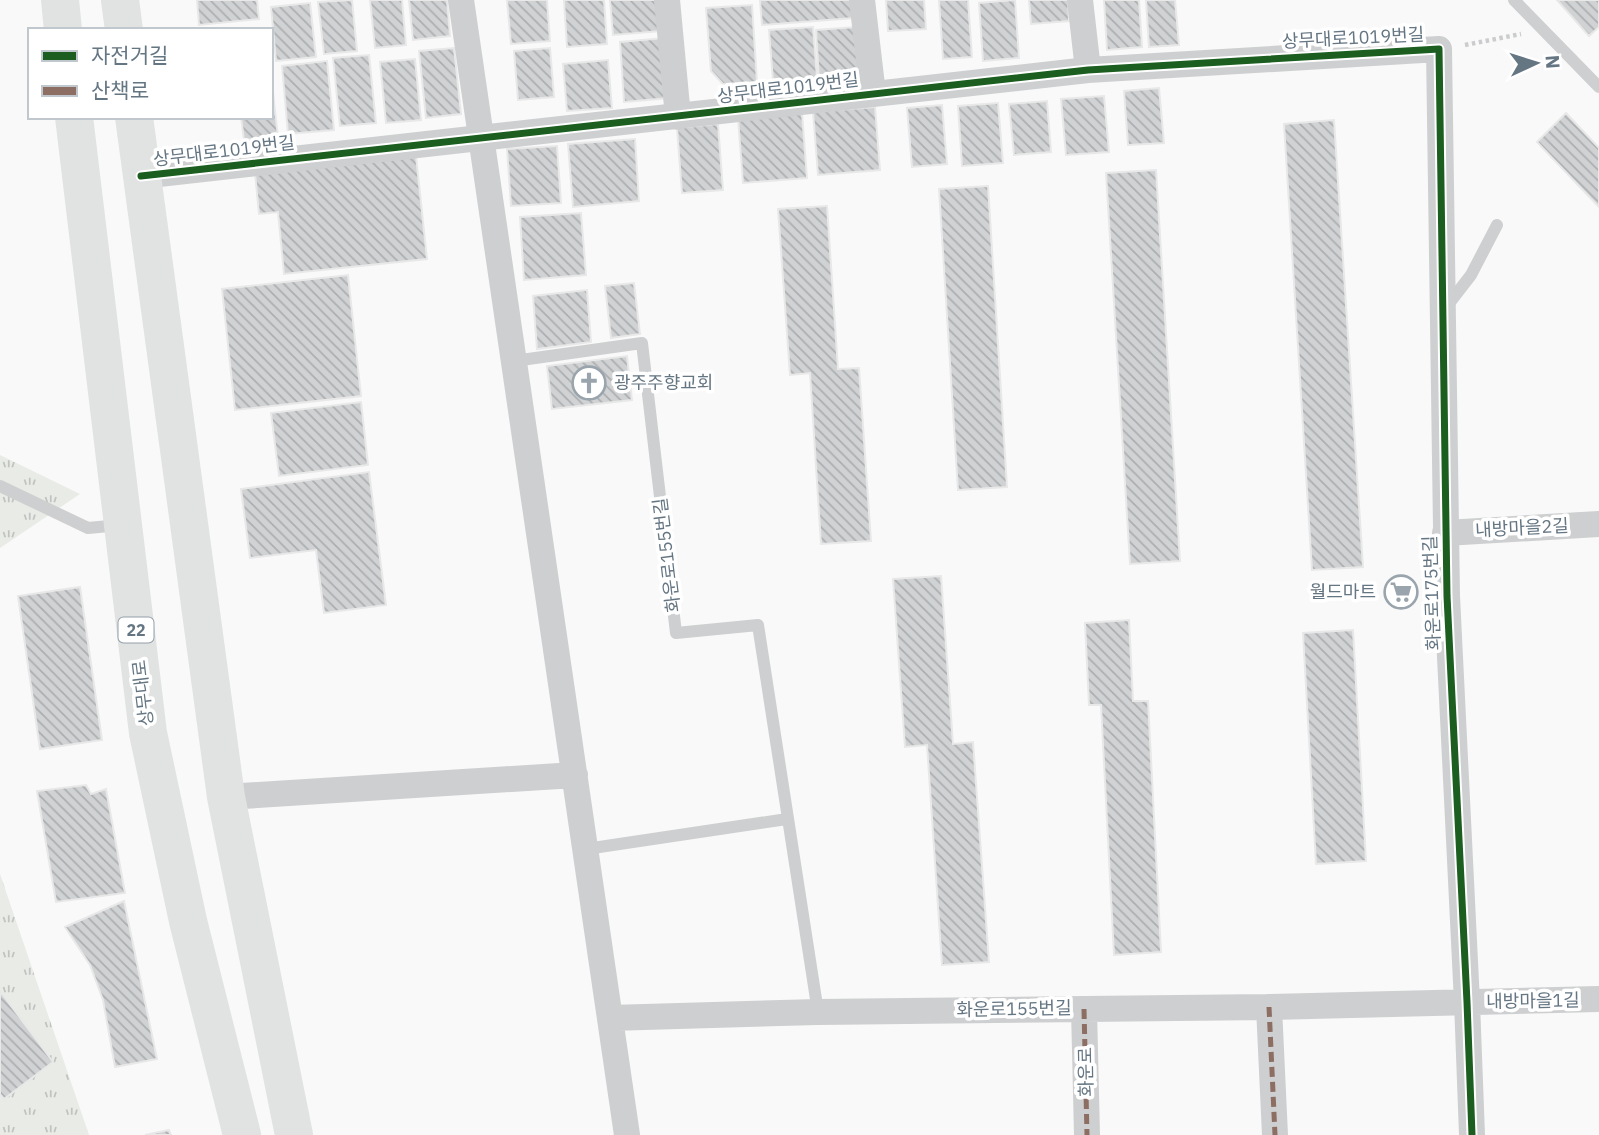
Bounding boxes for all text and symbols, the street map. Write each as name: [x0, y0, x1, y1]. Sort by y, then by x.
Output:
street label: 상무대로1019번길: [1281, 22, 1425, 53]
legend: [28, 28, 273, 119]
north arrow: [1501, 28, 1571, 98]
text: 자전거길: [91, 41, 168, 69]
text: N: [1541, 54, 1565, 70]
street label: 상무대로1019번길: [716, 67, 860, 108]
text: 산책로: [91, 76, 149, 104]
street label: 상무대로1019번길: [152, 130, 296, 171]
church icon: 광주주향교회: [570, 364, 608, 402]
place label: 광주주향교회: [614, 371, 713, 394]
street label: 화운로155번길: [648, 496, 685, 614]
street label: 내방마을2길: [1475, 514, 1569, 541]
street label: 화운로175번길: [1418, 535, 1445, 651]
supermarket icon: 월드마트: [1382, 573, 1420, 611]
place label: 월드마트: [1310, 580, 1376, 603]
road number: 22: [118, 618, 154, 642]
street label: 상무대로: [127, 659, 158, 727]
street label: 내방마을1길: [1486, 988, 1580, 1013]
street label: 화운로155번길: [956, 996, 1072, 1021]
street label: 화운로: [1074, 1047, 1097, 1097]

